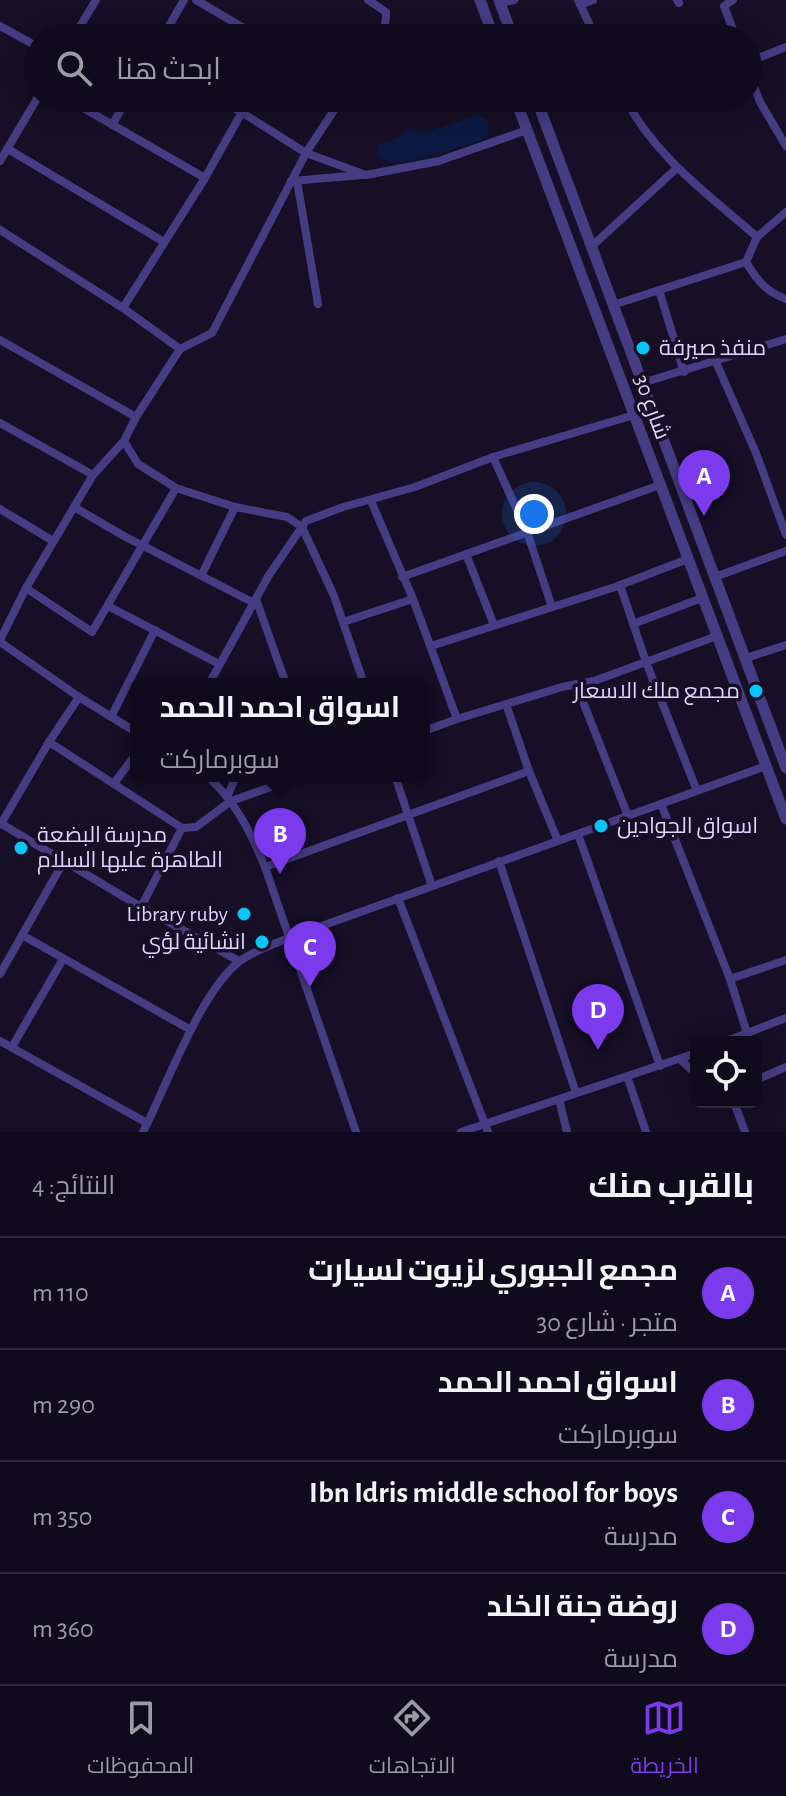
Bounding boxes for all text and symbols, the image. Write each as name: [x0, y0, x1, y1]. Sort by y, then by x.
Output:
search box: [24, 24, 762, 112]
icon: search: [52, 46, 96, 90]
text: ابحث هنا: [116, 55, 221, 85]
place label: منفذ صيرفة: [659, 337, 766, 360]
marker: منفذ صيرفة: [634, 339, 652, 357]
street label: شارع 30: [627, 372, 674, 443]
pin: A: [678, 450, 730, 516]
your location: [514, 494, 554, 534]
popup: [130, 678, 430, 782]
place label: مجمع ملك الاسعار: [571, 680, 740, 705]
marker: مجمع ملك الاسعار: [747, 682, 765, 700]
text: اسواق احمد الحمد: [160, 693, 400, 723]
text: سوبرماركت: [160, 747, 280, 773]
pin: B: [254, 808, 306, 874]
place label: اسواق الجوادين: [617, 815, 758, 839]
marker: اسواق الجوادين: [592, 817, 610, 835]
place label: مدرسة البضعة الطاهرة عليها السلام: [37, 824, 223, 875]
marker: مدرسة البضعة الطاهرة عليها السلام: [12, 839, 30, 857]
place label: Library ruby: [126, 903, 229, 925]
marker: Library ruby: [235, 905, 253, 923]
pin: C: [284, 921, 336, 987]
place label: انشائية لؤي: [142, 931, 246, 958]
marker: انشائية لؤي: [253, 933, 271, 951]
pin: D: [572, 984, 624, 1050]
map controls: [690, 1036, 762, 1108]
button: locate: [690, 1036, 762, 1108]
text: بالقرب منك: [588, 1170, 754, 1204]
text: النتائج: 4: [32, 1173, 115, 1199]
text: مجمع الجبوري لزيوت لسيارت: [308, 1256, 678, 1286]
text: 110 m: [32, 1280, 89, 1306]
text: A: [720, 1280, 736, 1306]
text: متجر · شارع 30: [537, 1310, 678, 1336]
text: اسواق احمد الحمد: [438, 1368, 678, 1398]
text: 290 m: [32, 1392, 95, 1418]
text: B: [720, 1392, 736, 1418]
text: سوبرماركت: [558, 1422, 678, 1448]
text: Ibn Idris middle school for boys: [309, 1478, 678, 1508]
text: 350 m: [32, 1504, 92, 1530]
text: C: [721, 1504, 735, 1530]
text: مدرسة: [604, 1524, 678, 1550]
text: روضة جنة الخلد: [487, 1592, 678, 1622]
text: 360 m: [32, 1616, 94, 1642]
text: D: [719, 1616, 737, 1642]
text: مدرسة: [604, 1646, 678, 1672]
tab: المحفوظات: [87, 1696, 194, 1786]
tab: الاتجاهات: [369, 1696, 456, 1786]
tab: الخريطة: [630, 1696, 699, 1786]

